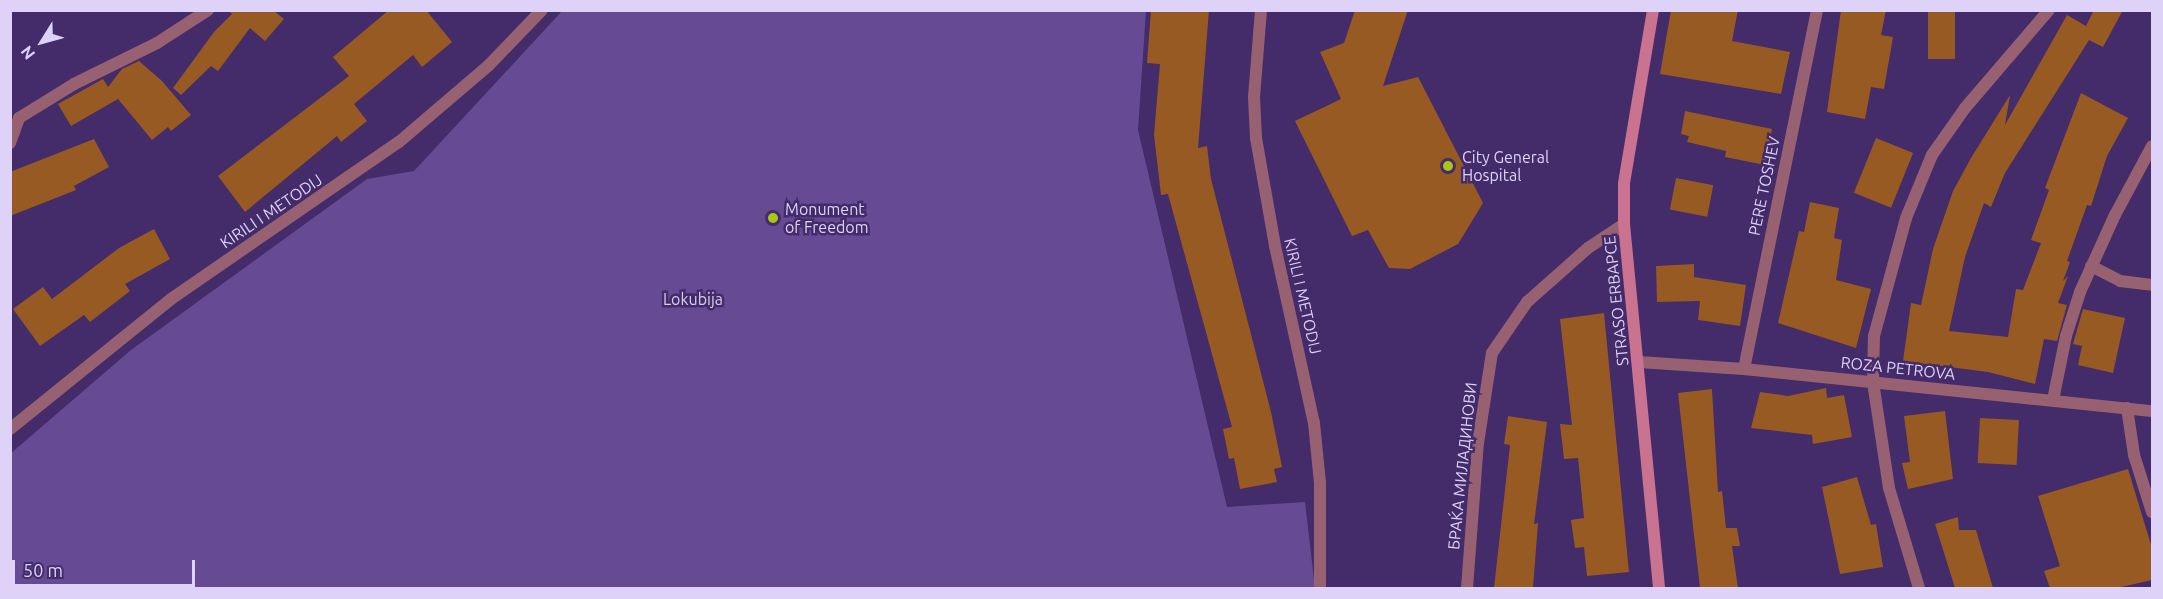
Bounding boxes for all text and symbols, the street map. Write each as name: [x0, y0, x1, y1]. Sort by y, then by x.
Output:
north arrow: [12, 12, 72, 72]
text: N: [17, 43, 38, 63]
street label: PERE TOSHEV: [1744, 135, 1784, 237]
place label: City General Hospital: [1462, 147, 1549, 185]
marker: City General Hospital: [1439, 157, 1457, 175]
street label: KIRILI I METODIJ: [216, 170, 326, 252]
place label: Monument of Freedom: [785, 199, 869, 237]
marker: Monument of Freedom: [766, 211, 780, 225]
street label: STRASO ERBAPCE: [1600, 235, 1632, 367]
street label: KIRILI I METODIJ: [1280, 236, 1326, 356]
park label: Lokubija: [663, 289, 723, 309]
street label: ROZA PETROVA: [1840, 352, 1956, 384]
street label: БРАЌА МИЛАДИНОВИ: [1444, 381, 1480, 551]
scale bar: [15, 548, 198, 586]
text: 50 m: [23, 560, 63, 580]

